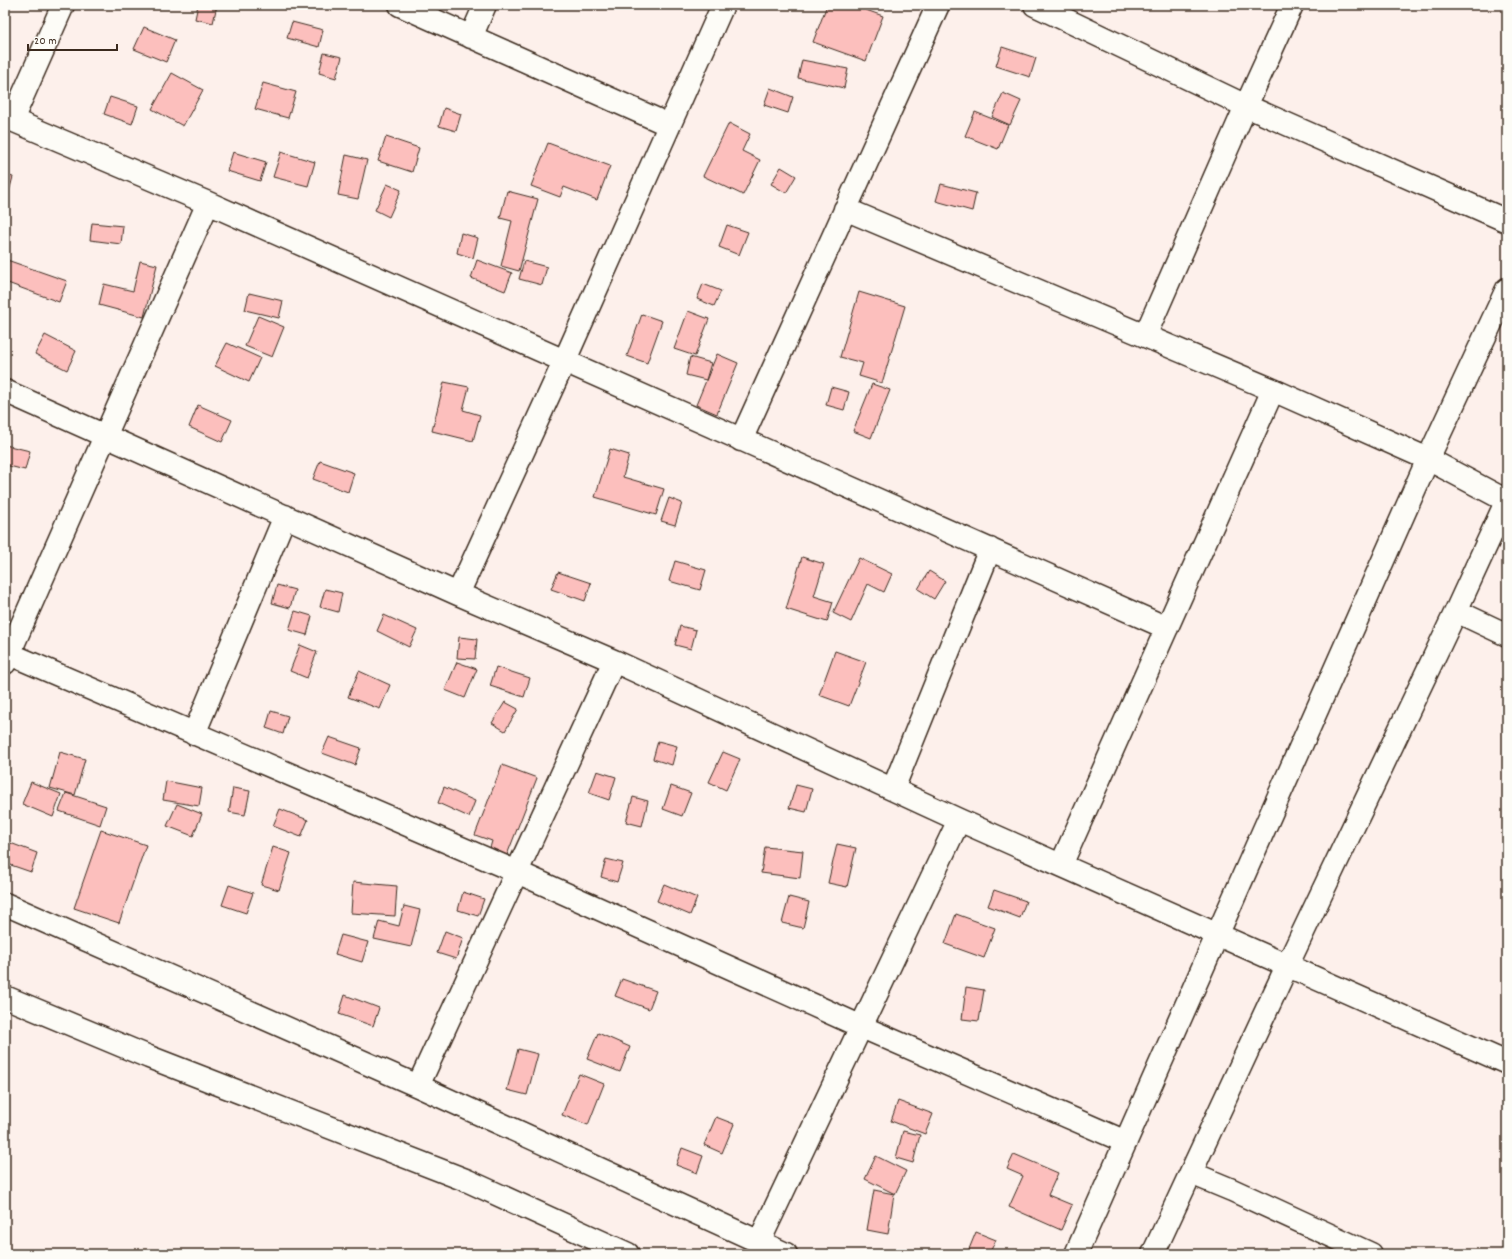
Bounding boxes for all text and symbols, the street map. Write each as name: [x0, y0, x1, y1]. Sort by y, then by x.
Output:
scale bar: [28, 26, 117, 52]
text: 20 m: [34, 33, 57, 50]

